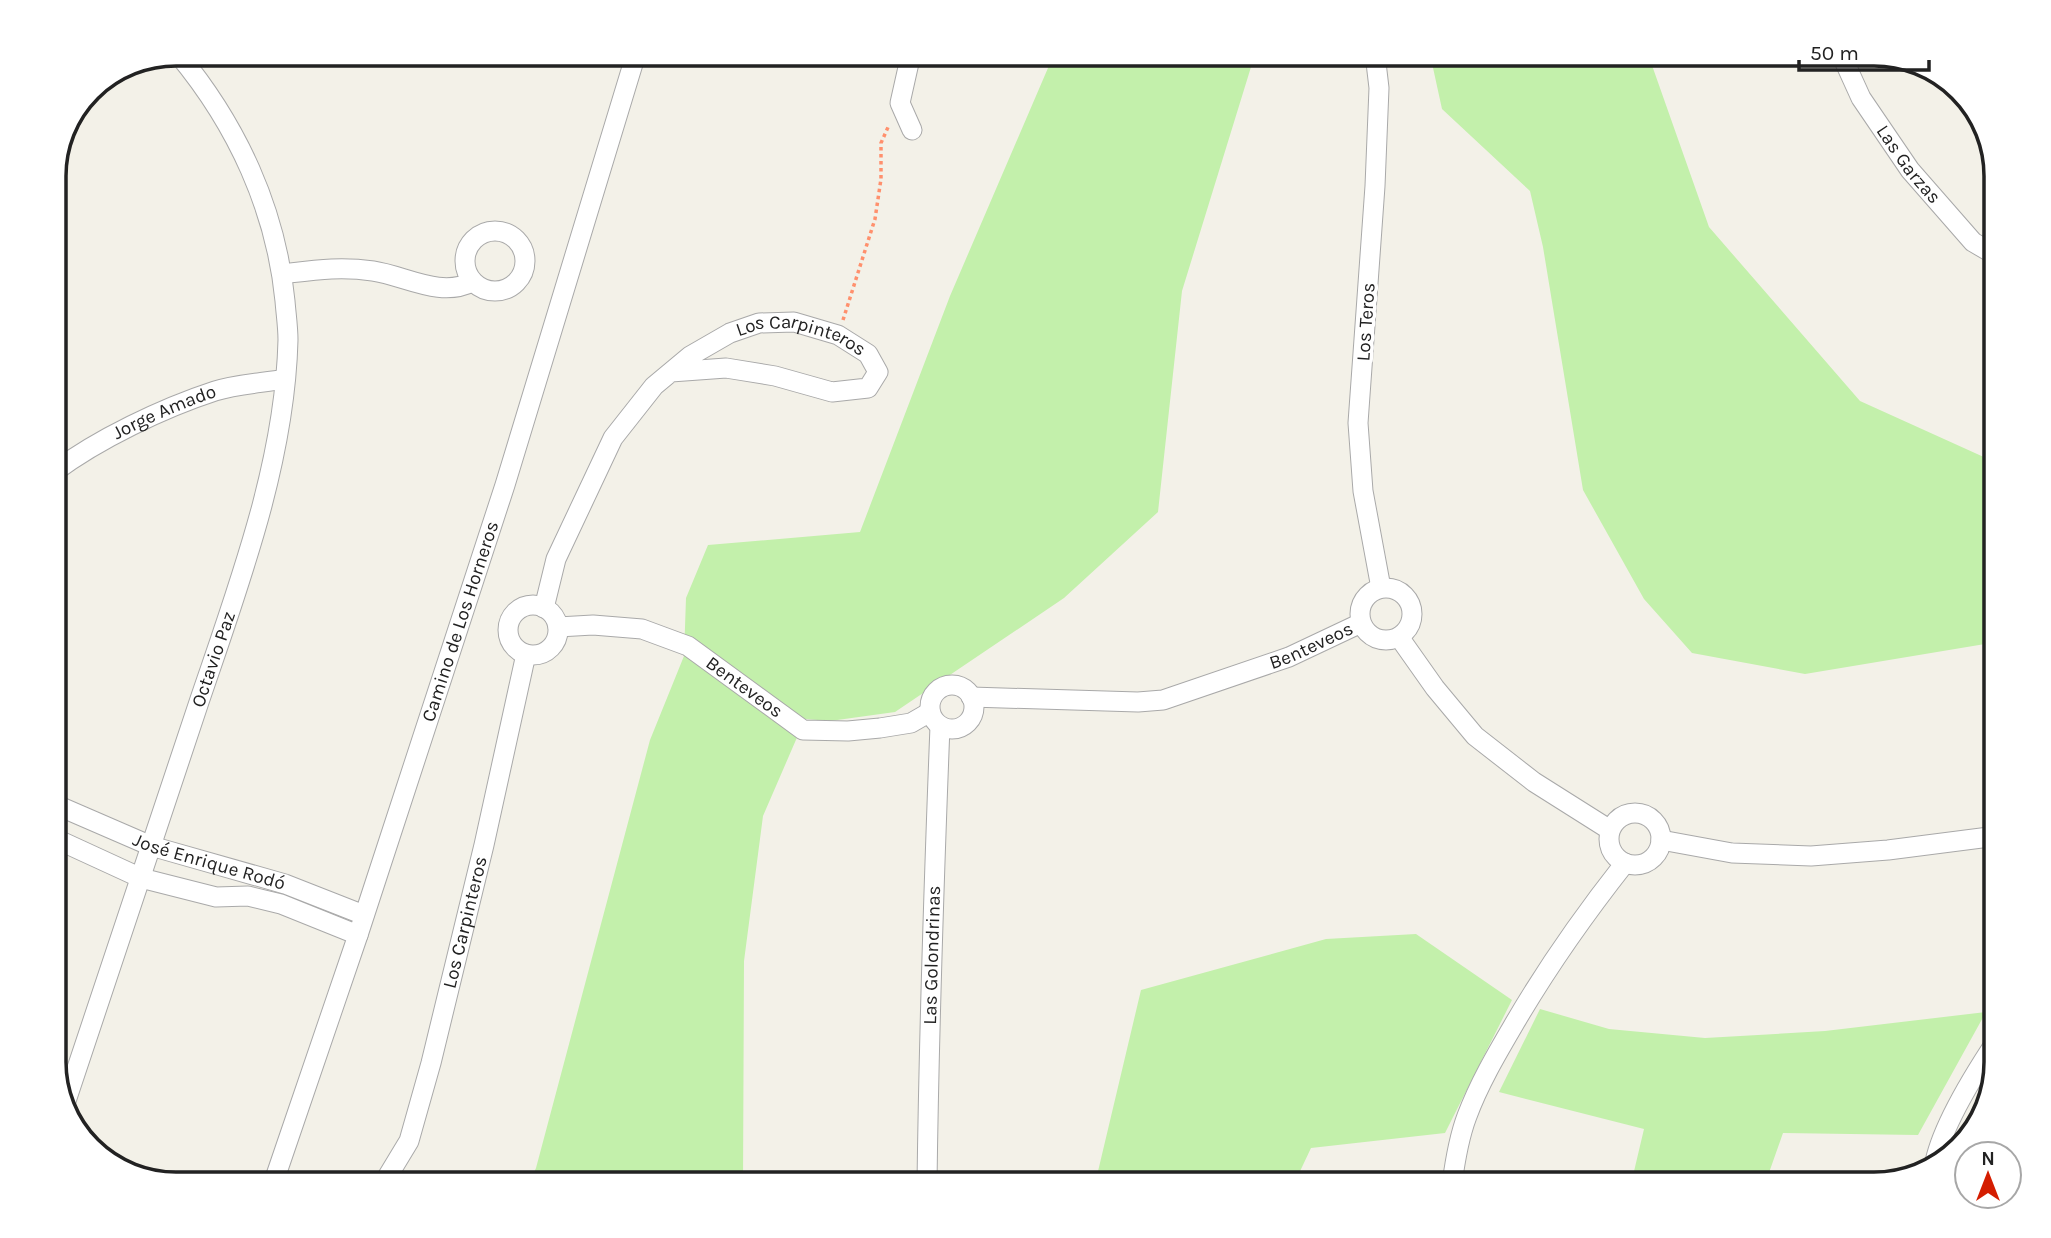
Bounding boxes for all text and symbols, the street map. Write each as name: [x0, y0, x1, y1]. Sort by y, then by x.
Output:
scale bar: [1799, 28, 1928, 72]
text: 50 m: [1810, 41, 1859, 65]
street label: Las Garzas: [1872, 121, 1945, 208]
street label: Los Teros: [1352, 282, 1380, 362]
street label: Los Carpinteros: [733, 311, 870, 361]
street label: Jorge Amado: [109, 380, 219, 444]
street label: Camino de Los Horneros: [417, 518, 503, 725]
street label: Octavio Paz: [187, 608, 240, 710]
street label: Benteveos: [1266, 617, 1357, 674]
street label: Benteveos: [702, 652, 787, 722]
street label: José Enrique Rodó: [130, 829, 288, 895]
street label: Los Carpinteros: [439, 854, 492, 991]
street label: Las Golondrinas: [919, 885, 945, 1025]
north arrow: [1953, 1140, 2023, 1210]
text: N: [1981, 1148, 1995, 1170]

